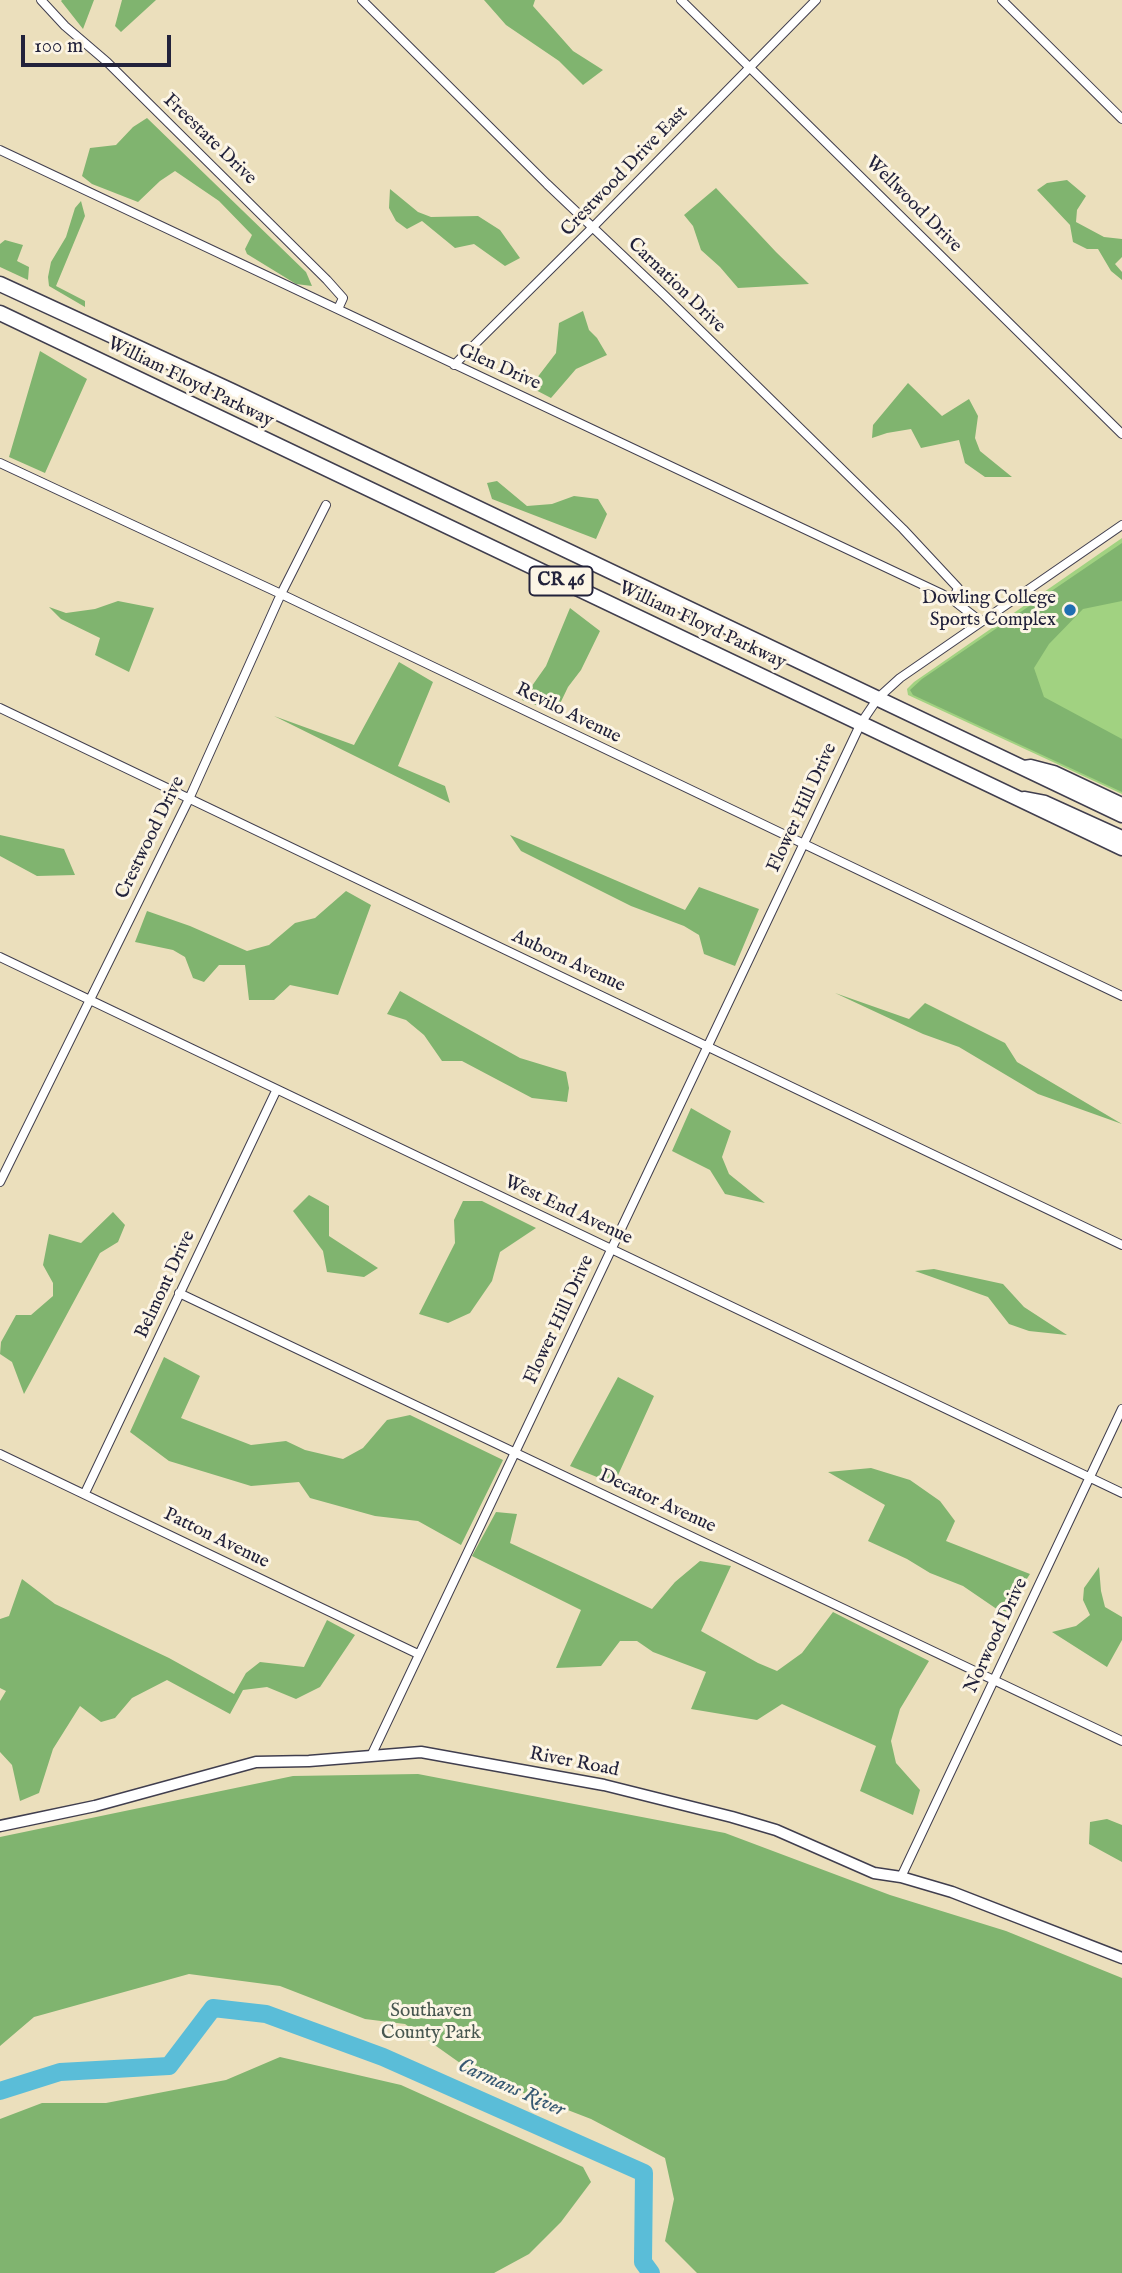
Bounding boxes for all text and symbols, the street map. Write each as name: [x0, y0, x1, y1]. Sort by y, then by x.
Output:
scale bar: [24, 21, 175, 65]
text: 100 m: [34, 33, 83, 60]
street label: Freestate Drive: [157, 90, 261, 190]
street label: Crestwood Drive East: [557, 102, 693, 242]
street label: Wellwood Drive: [860, 152, 966, 258]
street label: Carnation Drive: [622, 234, 730, 338]
street label: William Floyd Parkway: [103, 333, 277, 433]
street label: Glen Drive: [454, 340, 544, 396]
road number: CR 46: [530, 566, 592, 596]
street label: William Floyd Parkway: [615, 577, 789, 675]
place label: Dowling College Sports Complex: [922, 588, 1056, 632]
marker: Dowling College Sports Complex: [1062, 602, 1078, 618]
street label: Revilo Avenue: [512, 679, 624, 749]
street label: Flower Hill Drive: [763, 740, 843, 876]
street label: Crestwood Drive: [111, 773, 191, 903]
street label: Auborn Avenue: [508, 926, 628, 998]
street label: West End Avenue: [500, 1171, 636, 1251]
street label: Belmont Drive: [131, 1227, 201, 1343]
street label: Flower Hill Drive: [520, 1252, 600, 1388]
street label: Decator Avenue: [595, 1465, 719, 1539]
street label: Patton Avenue: [160, 1504, 272, 1574]
street label: Norwood Drive: [960, 1575, 1034, 1697]
street label: River Road: [527, 1743, 621, 1783]
park label: Southaven County Park: [381, 2001, 481, 2045]
water label: Carmans River: [454, 2054, 568, 2124]

